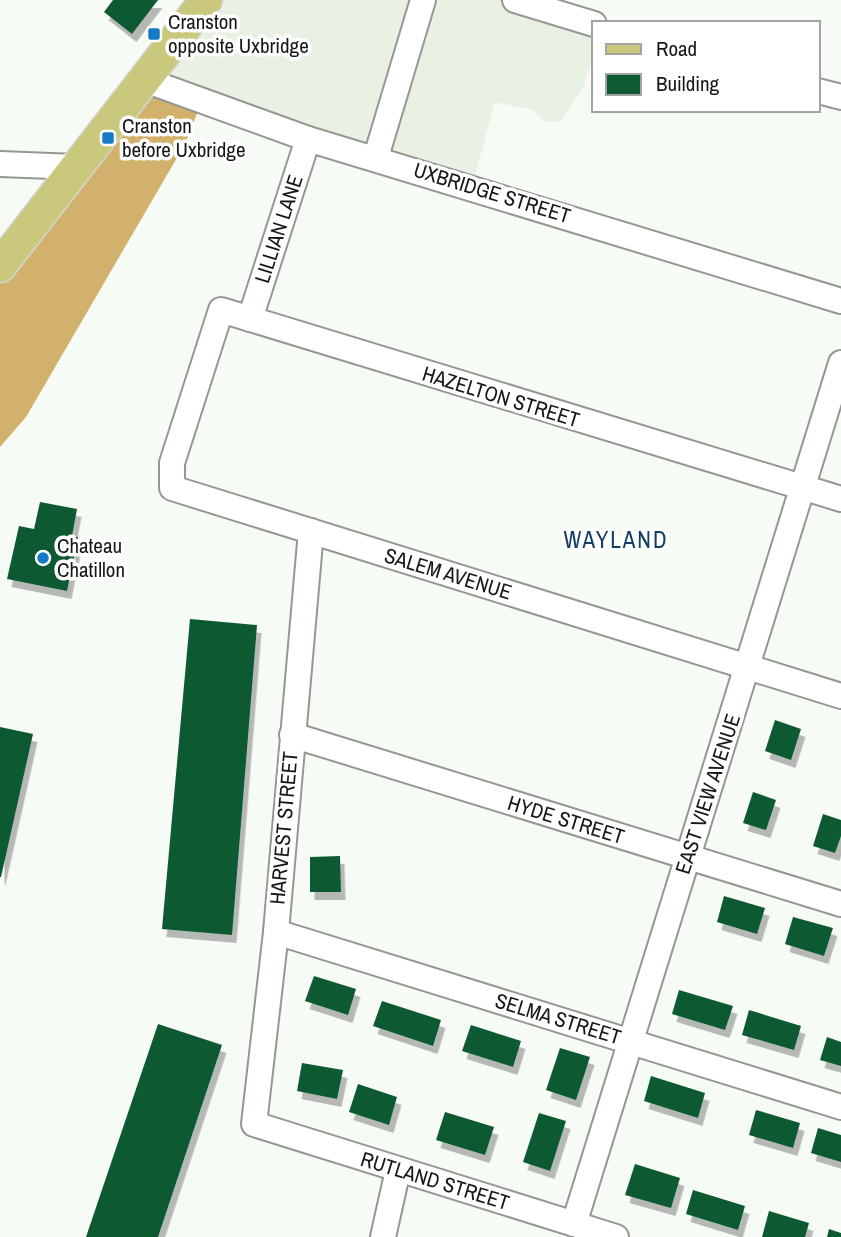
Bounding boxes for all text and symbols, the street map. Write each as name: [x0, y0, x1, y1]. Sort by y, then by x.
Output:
place label: Cranston opposite Uxbridge: [168, 7, 309, 60]
legend: [592, 21, 820, 112]
marker: Cranston opposite Uxbridge: [146, 26, 162, 42]
text: Road: [656, 34, 697, 63]
text: Building: [656, 69, 720, 98]
place label: Cranston before Uxbridge: [122, 111, 245, 164]
marker: Cranston before Uxbridge: [100, 130, 116, 146]
street label: UXBRIDGE STREET: [410, 155, 575, 230]
street label: LILLIAN LANE: [247, 171, 310, 287]
street label: HAZELTON STREET: [419, 359, 584, 434]
district label: WAYLAND: [563, 524, 669, 555]
place label: Chateau Chatillon: [57, 531, 125, 584]
street label: SALEM AVENUE: [381, 540, 515, 607]
marker: Chateau Chatillon: [35, 550, 51, 566]
street label: EAST VIEW AVENUE: [668, 710, 747, 878]
street label: HARVEST STREET: [262, 750, 305, 906]
street label: HYDE STREET: [504, 788, 628, 851]
street label: SELMA STREET: [492, 986, 625, 1052]
street label: RUTLAND STREET: [357, 1144, 513, 1217]

